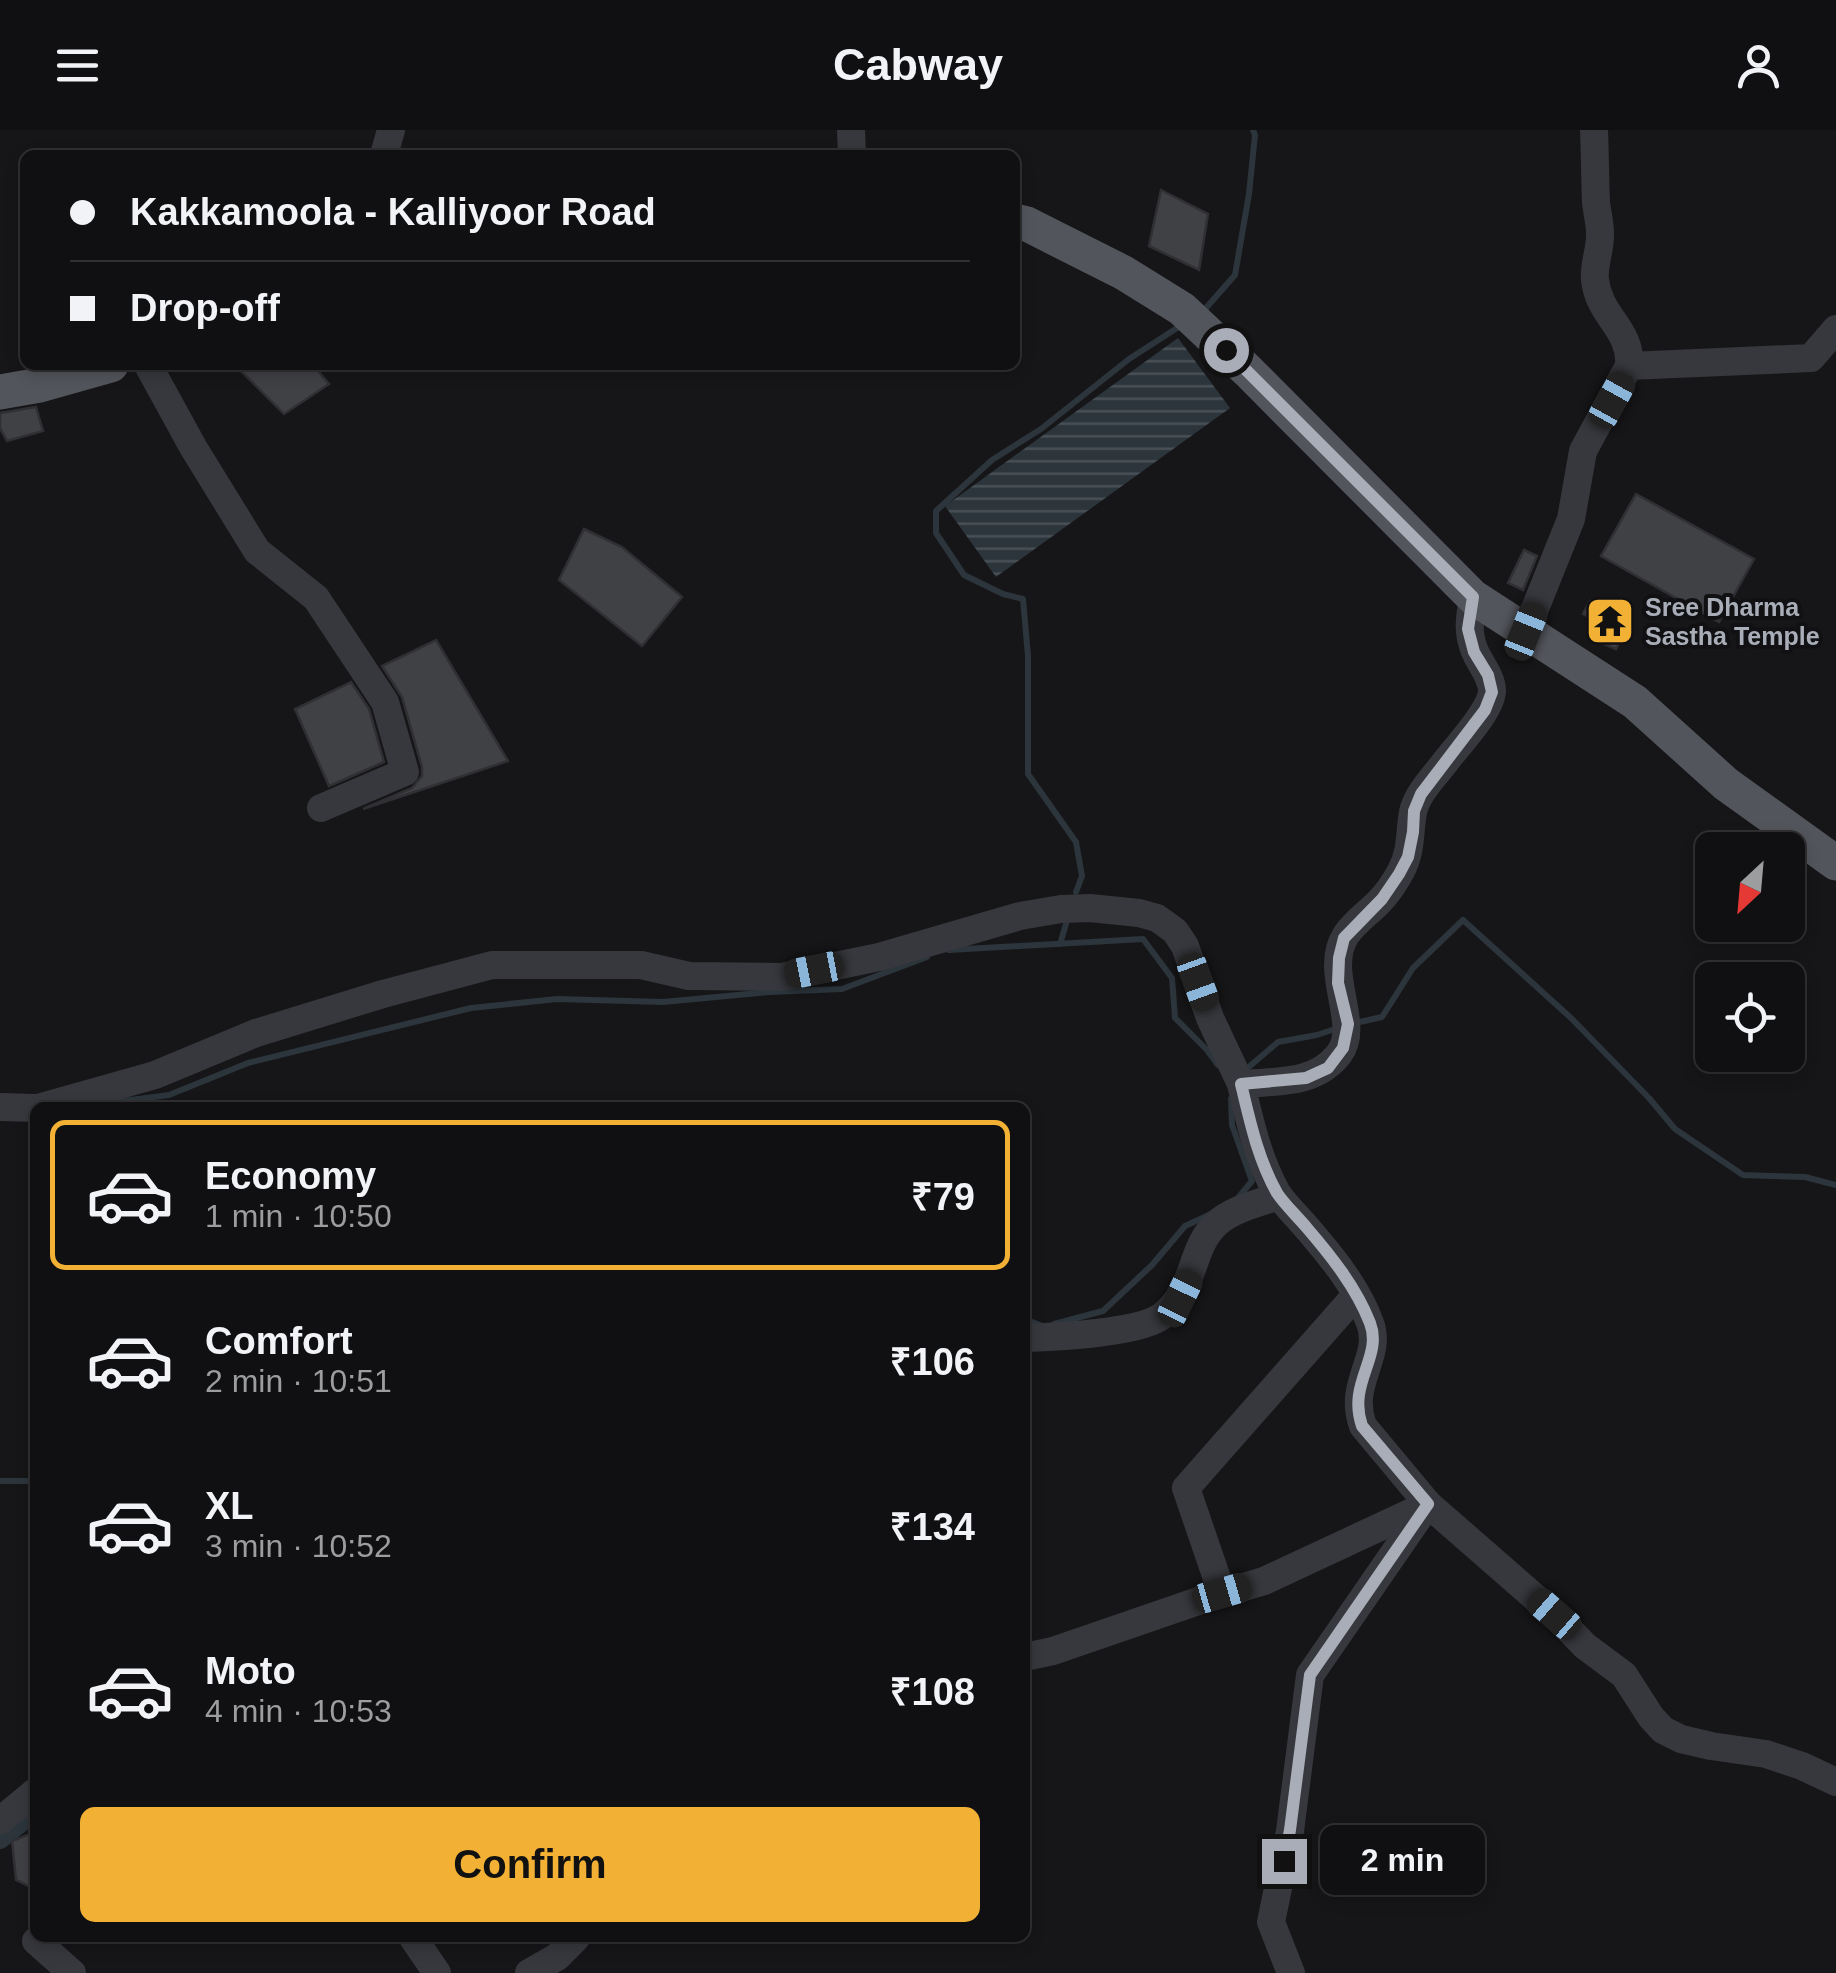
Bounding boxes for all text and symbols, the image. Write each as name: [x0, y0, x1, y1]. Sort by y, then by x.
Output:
icon: menu: [50, 38, 105, 93]
icon: person: [1731, 38, 1786, 93]
text: Cabway: [833, 39, 1003, 90]
text: Kakkamoola - Kalliyoor Road: [130, 191, 656, 233]
text: Drop-off: [130, 287, 280, 329]
route start: [1204, 328, 1249, 373]
car: [1584, 366, 1640, 434]
place label: Sree Dharma Sastha Temple: [1645, 593, 1820, 650]
temple icon: Sree Dharma Sastha Temple: [1584, 595, 1636, 647]
car: [1501, 598, 1551, 664]
north arrow: [1695, 832, 1805, 942]
map controls: [1695, 832, 1805, 1072]
car: [1174, 949, 1222, 1015]
car: [782, 950, 846, 990]
button: locate: [1695, 962, 1805, 1072]
icon: car: [85, 1150, 175, 1240]
text: Economy: [205, 1155, 376, 1197]
text: ₹79: [911, 1176, 975, 1218]
text: 1 min · 10:50: [205, 1198, 392, 1234]
car: [1153, 1264, 1207, 1332]
icon: car: [85, 1315, 175, 1405]
text: Comfort: [205, 1320, 353, 1362]
text: ₹106: [890, 1341, 975, 1383]
text: 2 min · 10:51: [205, 1363, 392, 1399]
icon: car: [85, 1480, 175, 1570]
text: XL: [205, 1485, 254, 1527]
text: ₹134: [890, 1506, 975, 1548]
text: 3 min · 10:52: [205, 1528, 392, 1564]
car: [1189, 1570, 1255, 1616]
car: [1522, 1583, 1586, 1645]
icon: car: [85, 1645, 175, 1735]
text: Moto: [205, 1650, 296, 1692]
text: ₹108: [890, 1671, 975, 1713]
text: 4 min · 10:53: [205, 1693, 392, 1729]
button: Confirm: [80, 1807, 980, 1922]
callout: 2 min: [1319, 1826, 1484, 1896]
route end: [1262, 1839, 1307, 1884]
text: 2 min: [1361, 1842, 1444, 1878]

